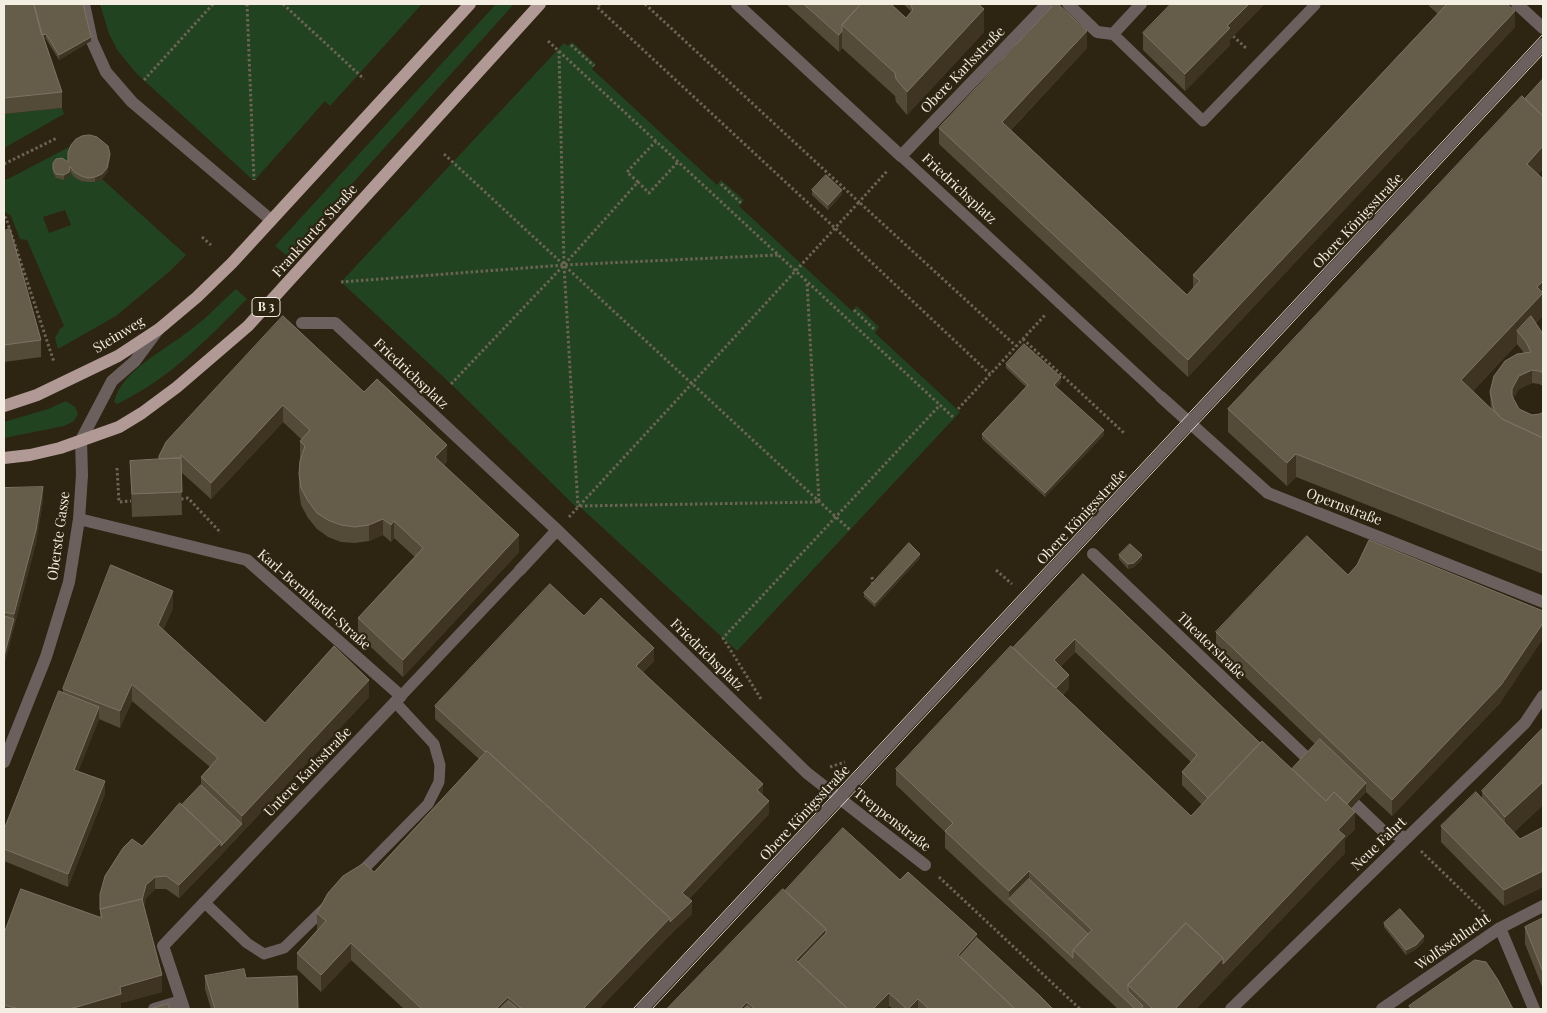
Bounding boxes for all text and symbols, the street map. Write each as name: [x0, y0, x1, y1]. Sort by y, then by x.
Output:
street label: Obere Karlsstraße: [917, 23, 1009, 117]
street label: Friedrichsplatz: [918, 150, 1000, 228]
street label: Obere Königsstraße: [1309, 170, 1407, 272]
street label: Frankfurter Straße: [269, 181, 361, 281]
road number: B 3: [252, 298, 280, 316]
street label: Steinweg: [90, 313, 148, 357]
street label: Friedrichsplatz: [370, 335, 452, 413]
street label: Obere Königsstraße: [1033, 466, 1131, 568]
street label: Opernstraße: [1304, 485, 1384, 529]
street label: Oberste Gasse: [44, 490, 74, 582]
street label: Karl-Bernhardi-Straße: [254, 546, 374, 654]
street label: Theaterstraße: [1173, 609, 1249, 683]
street label: Friedrichsplatz: [667, 616, 747, 694]
street label: Untere Karlsstraße: [261, 724, 355, 820]
street label: Obere Königsstraße: [756, 762, 854, 864]
street label: Treppenstraße: [850, 785, 934, 855]
street label: Neue Fahrt: [1348, 814, 1410, 874]
street label: Wolfsschlucht: [1412, 910, 1494, 974]

